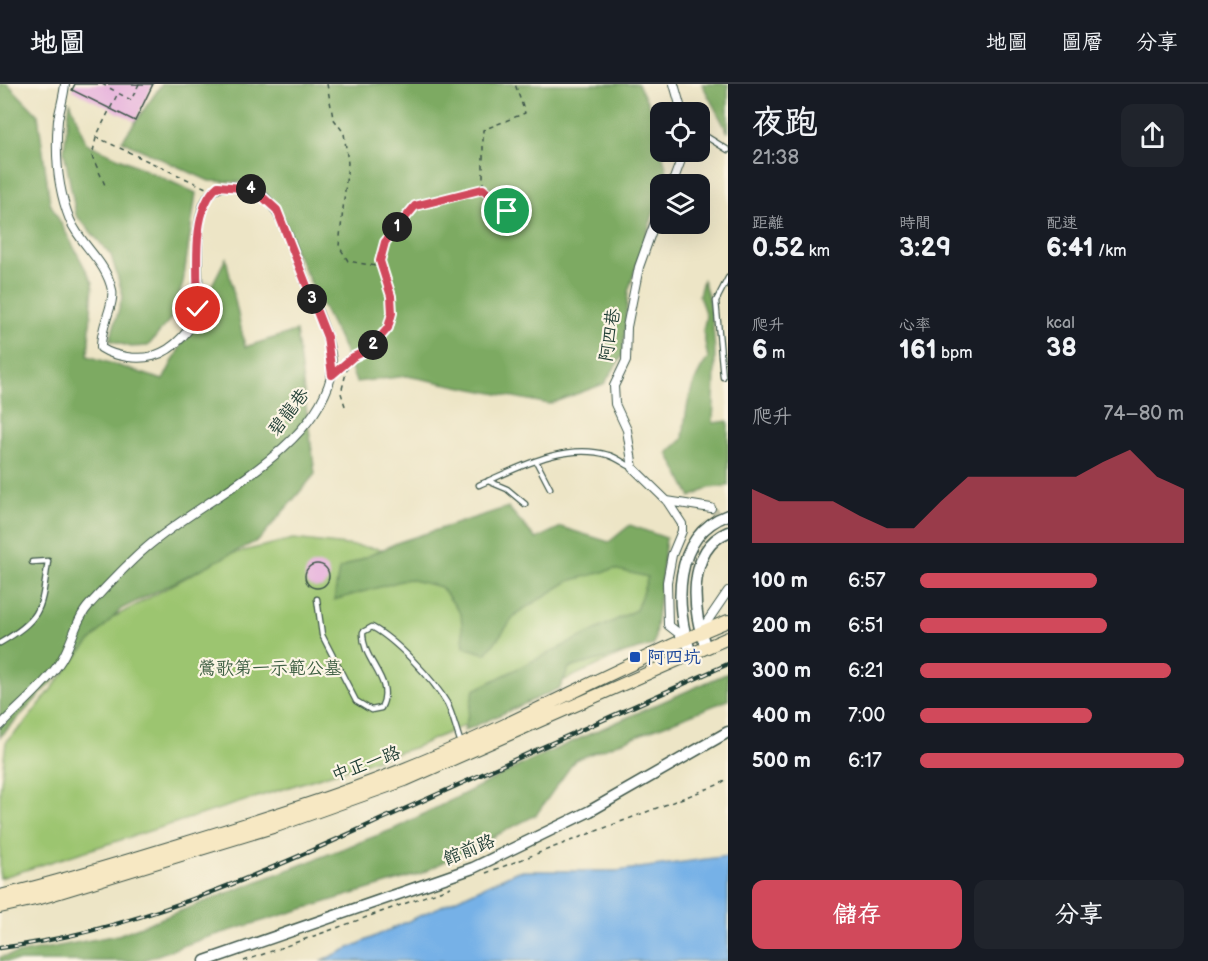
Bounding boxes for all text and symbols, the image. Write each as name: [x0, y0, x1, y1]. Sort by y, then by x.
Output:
text: 地圖: [30, 27, 86, 60]
text: 地圖: [986, 30, 1028, 55]
text: 圖層: [1061, 30, 1103, 55]
text: 分享: [1136, 30, 1178, 55]
map controls: [650, 102, 710, 234]
button: locate: [650, 102, 710, 162]
text: 夜跑: [752, 103, 818, 143]
button: share: [1121, 104, 1184, 167]
text: 21:38: [752, 146, 799, 170]
pin: 4: [236, 174, 266, 204]
button: layers: [650, 174, 710, 234]
text: 4: [246, 179, 256, 198]
pin: [481, 185, 532, 236]
icon: arrive: [490, 194, 523, 227]
pin: 1: [382, 212, 412, 242]
text: 距離: [752, 214, 784, 233]
text: 時間: [899, 214, 931, 233]
text: 配速: [1046, 214, 1078, 233]
text: 1: [394, 217, 400, 236]
text: 0.52: [752, 233, 805, 264]
text: 3:29: [899, 233, 951, 264]
text: 6:41: [1046, 233, 1094, 264]
text: km: [805, 242, 830, 261]
text: /km: [1094, 242, 1126, 261]
pin: [172, 283, 223, 334]
pin: 3: [297, 284, 327, 314]
text: 3: [307, 289, 317, 308]
icon: check: [181, 292, 214, 325]
street label: 阿四巷: [595, 307, 625, 363]
text: kcal: [1046, 314, 1075, 333]
text: 爬升: [752, 316, 784, 335]
text: 心率: [899, 316, 931, 335]
pin: 2: [358, 330, 388, 360]
text: 38: [1046, 333, 1077, 364]
text: 2: [368, 335, 378, 354]
text: 6: [752, 335, 768, 366]
text: 161: [899, 335, 937, 366]
text: m: [768, 344, 785, 363]
text: bpm: [937, 344, 973, 363]
street label: 碧龍巷: [264, 384, 314, 440]
text: 74–80 m: [1103, 402, 1184, 426]
text: 爬升: [752, 405, 792, 429]
text: 100 m: [752, 569, 808, 593]
text: 6:57: [848, 569, 886, 593]
text: 200 m: [752, 614, 811, 638]
text: 6:51: [848, 614, 883, 638]
place label: 阿四坑: [647, 647, 701, 668]
marker: 阿四坑: [628, 650, 642, 664]
park label: 鶯歌第一示範公墓: [198, 658, 342, 679]
text: 300 m: [752, 659, 811, 683]
text: 6:21: [848, 659, 884, 683]
text: 400 m: [752, 704, 811, 728]
text: 7:00: [848, 704, 885, 728]
street label: 中正一路: [329, 742, 403, 786]
text: 500 m: [752, 749, 811, 773]
text: 6:17: [848, 749, 882, 773]
street label: 館前路: [440, 830, 498, 870]
button: 儲存: [752, 880, 962, 949]
button: 分享: [974, 880, 1184, 949]

